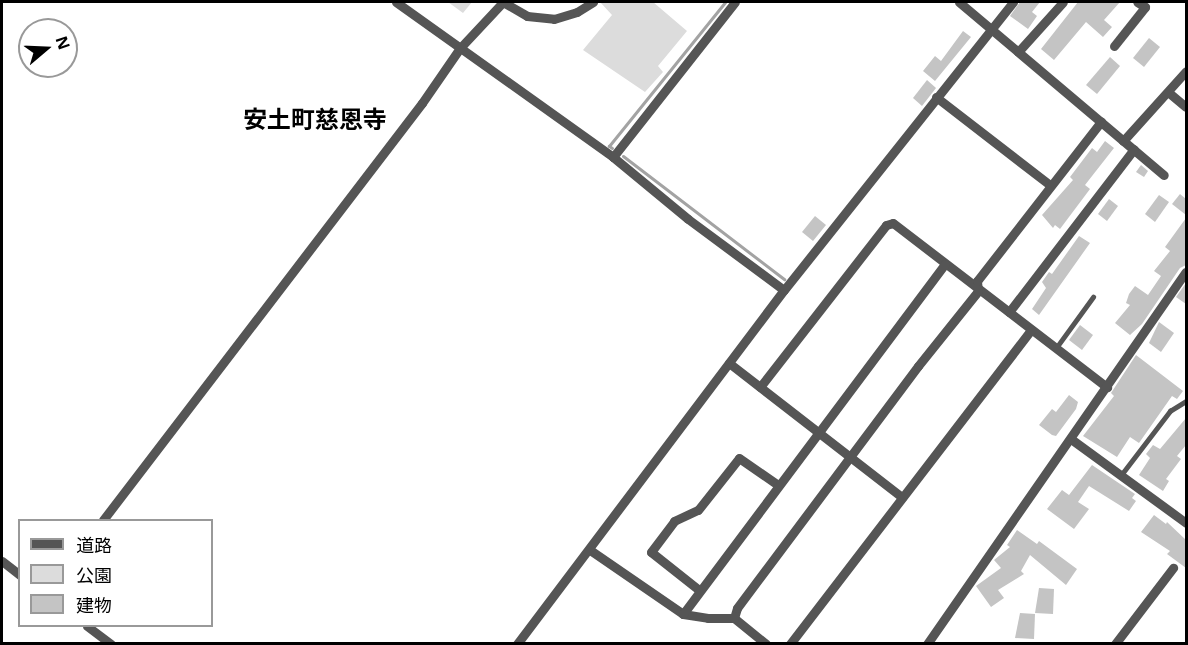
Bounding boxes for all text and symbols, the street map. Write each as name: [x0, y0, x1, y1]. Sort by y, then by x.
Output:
north arrow: [18, 18, 78, 78]
text: N: [51, 33, 76, 53]
district label: 安土町慈恩寺: [243, 105, 387, 133]
legend: [18, 519, 213, 627]
text: 道路: [76, 533, 112, 557]
text: 公園: [76, 563, 112, 587]
text: 建物: [76, 593, 112, 617]

